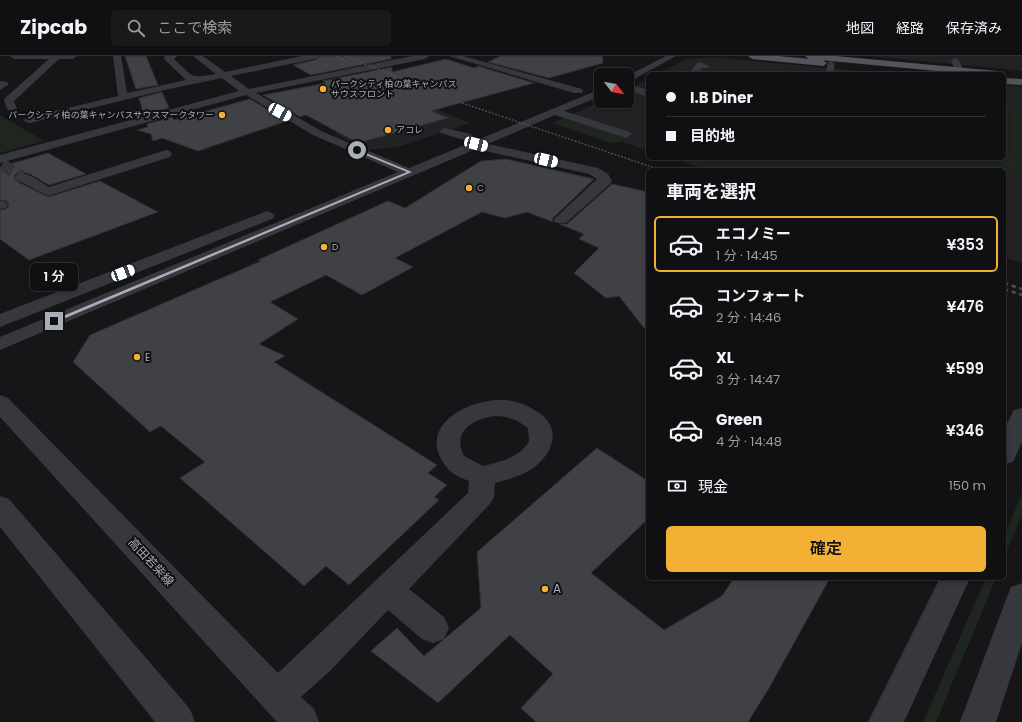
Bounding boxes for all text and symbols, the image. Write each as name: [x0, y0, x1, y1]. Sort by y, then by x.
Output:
search box: [111, 10, 391, 46]
text: Zipcab: [20, 14, 87, 41]
icon: search: [125, 17, 147, 39]
text: ここで検索: [157, 17, 232, 38]
text: 地図: [846, 18, 874, 38]
text: 経路: [896, 18, 924, 38]
text: 保存済み: [946, 18, 1002, 38]
north arrow: [594, 68, 634, 108]
map controls: [594, 68, 634, 108]
place label: パークシティ柏の葉キャンパス サウスフロント: [331, 78, 456, 100]
marker: パークシティ柏の葉キャンパス サウスフロント: [318, 84, 328, 94]
text: I.B Diner: [690, 87, 753, 108]
car: [267, 101, 293, 123]
place label: パークシティ柏の葉キャンパスサウスマークタワー: [8, 109, 214, 121]
marker: パークシティ柏の葉キャンパスサウスマークタワー: [217, 110, 227, 120]
place label: アコレ: [396, 124, 423, 136]
marker: アコレ: [383, 125, 393, 135]
text: 目的地: [690, 125, 735, 146]
car: [463, 135, 489, 153]
route start: [348, 141, 366, 159]
car: [533, 151, 559, 169]
text: 車両を選択: [666, 179, 756, 204]
place label: C: [477, 182, 484, 194]
marker: C: [464, 183, 474, 193]
text: エコノミー: [716, 223, 791, 244]
icon: car: [668, 226, 704, 262]
text: ¥353: [947, 234, 984, 255]
place label: D: [332, 241, 338, 253]
marker: D: [319, 242, 329, 252]
text: 1 分 · 14:45: [716, 246, 778, 265]
callout: 1 分: [30, 263, 78, 291]
car: [110, 263, 136, 283]
text: 1 分: [44, 267, 64, 286]
text: コンフォート: [716, 285, 806, 306]
icon: car: [668, 288, 704, 324]
text: ¥476: [947, 296, 984, 317]
text: 2 分 · 14:46: [716, 308, 781, 327]
route end: [45, 312, 63, 330]
text: XL: [716, 347, 734, 368]
place label: E: [145, 350, 150, 365]
icon: car: [668, 350, 704, 386]
marker: E: [132, 352, 142, 362]
text: ¥599: [946, 358, 984, 379]
text: 3 分 · 14:47: [716, 370, 780, 389]
text: Green: [716, 409, 762, 430]
icon: car: [668, 412, 704, 448]
text: ¥346: [946, 420, 984, 441]
text: 4 分 · 14:48: [716, 432, 782, 451]
icon: cash: [666, 475, 688, 497]
text: 現金: [698, 476, 728, 497]
text: 150 m: [949, 476, 986, 495]
button: 確定: [666, 526, 986, 572]
street label: 高田若柴線: [125, 534, 178, 589]
place label: A: [553, 580, 561, 597]
marker: A: [540, 584, 550, 594]

